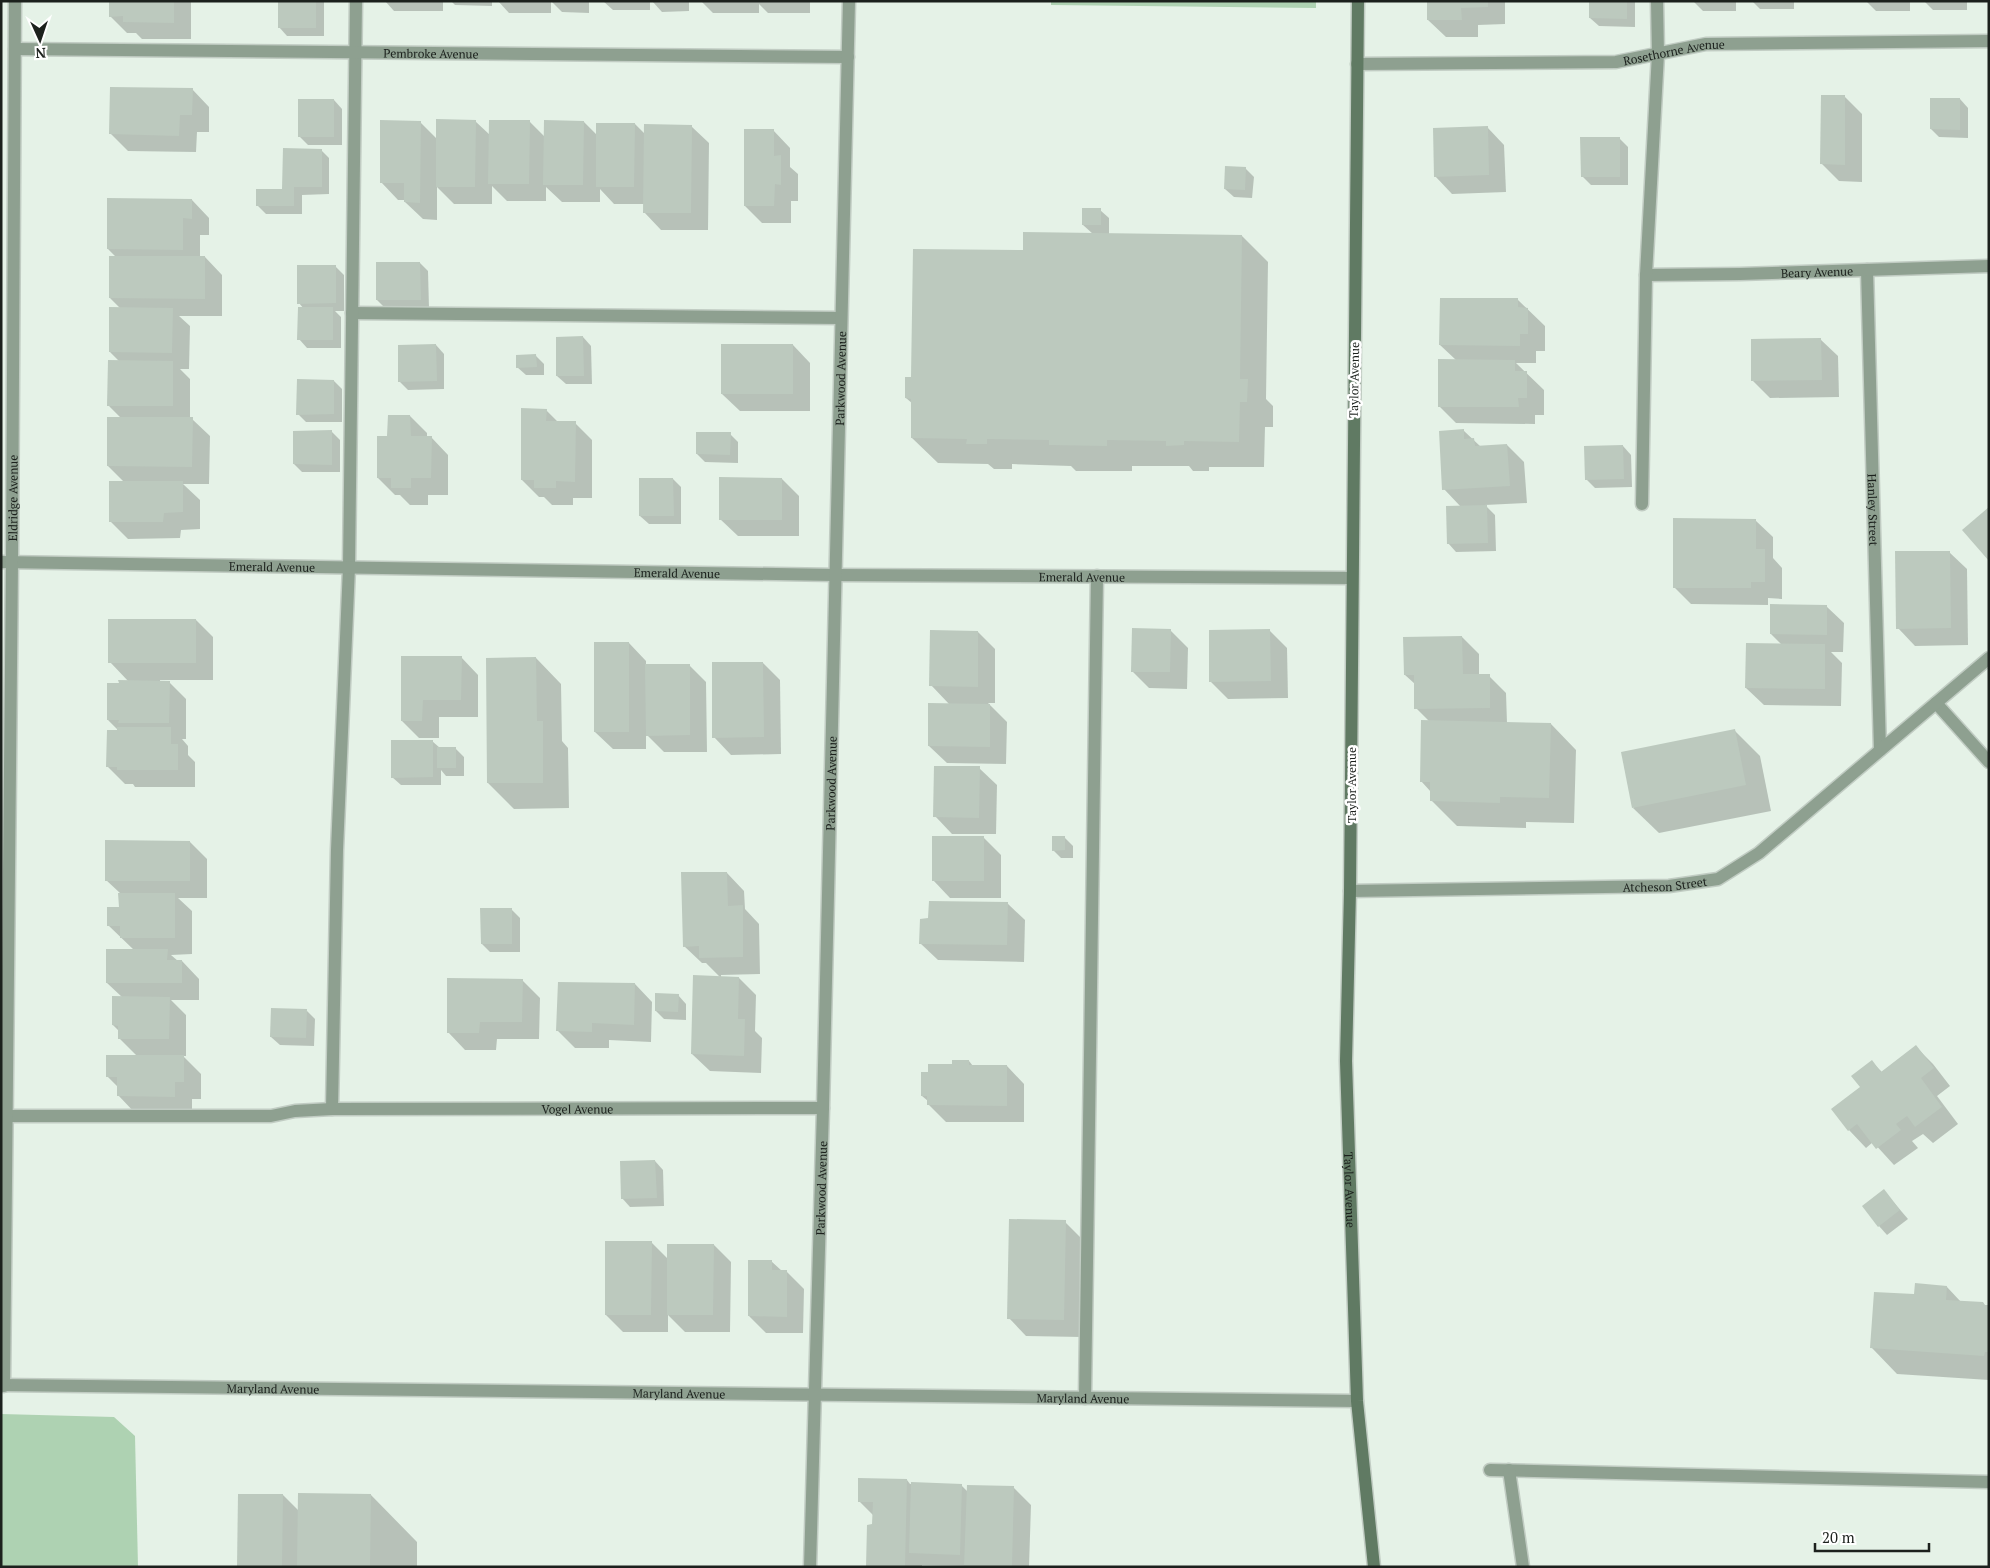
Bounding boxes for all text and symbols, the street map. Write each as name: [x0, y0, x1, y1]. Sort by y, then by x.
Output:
north arrow: [15, 15, 65, 65]
street label: Rosethorne Avenue: [1622, 36, 1725, 68]
text: N: [35, 44, 47, 63]
street label: Pembroke Avenue: [383, 45, 479, 61]
street label: Beary Avenue: [1781, 263, 1853, 280]
street label: Parkwood Avenue: [832, 331, 849, 426]
street label: Taylor Avenue: [1346, 342, 1362, 418]
street label: Eldridge Avenue: [5, 455, 20, 541]
street label: Hanley Street: [1865, 474, 1882, 547]
street label: Emerald Avenue: [229, 558, 315, 574]
street label: Emerald Avenue: [634, 564, 720, 581]
street label: Emerald Avenue: [1039, 569, 1125, 584]
street label: Parkwood Avenue: [822, 736, 839, 831]
street label: Taylor Avenue: [1344, 747, 1359, 823]
street label: Atcheson Street: [1622, 873, 1709, 894]
street label: Vogel Avenue: [542, 1101, 613, 1116]
street label: Parkwood Avenue: [812, 1141, 830, 1236]
street label: Taylor Avenue: [1341, 1152, 1359, 1228]
street label: Maryland Avenue: [226, 1380, 320, 1396]
street label: Maryland Avenue: [632, 1385, 725, 1401]
street label: Maryland Avenue: [1036, 1390, 1129, 1406]
scale bar: [1815, 1520, 1929, 1552]
text: 20 m: [1822, 1527, 1855, 1547]

